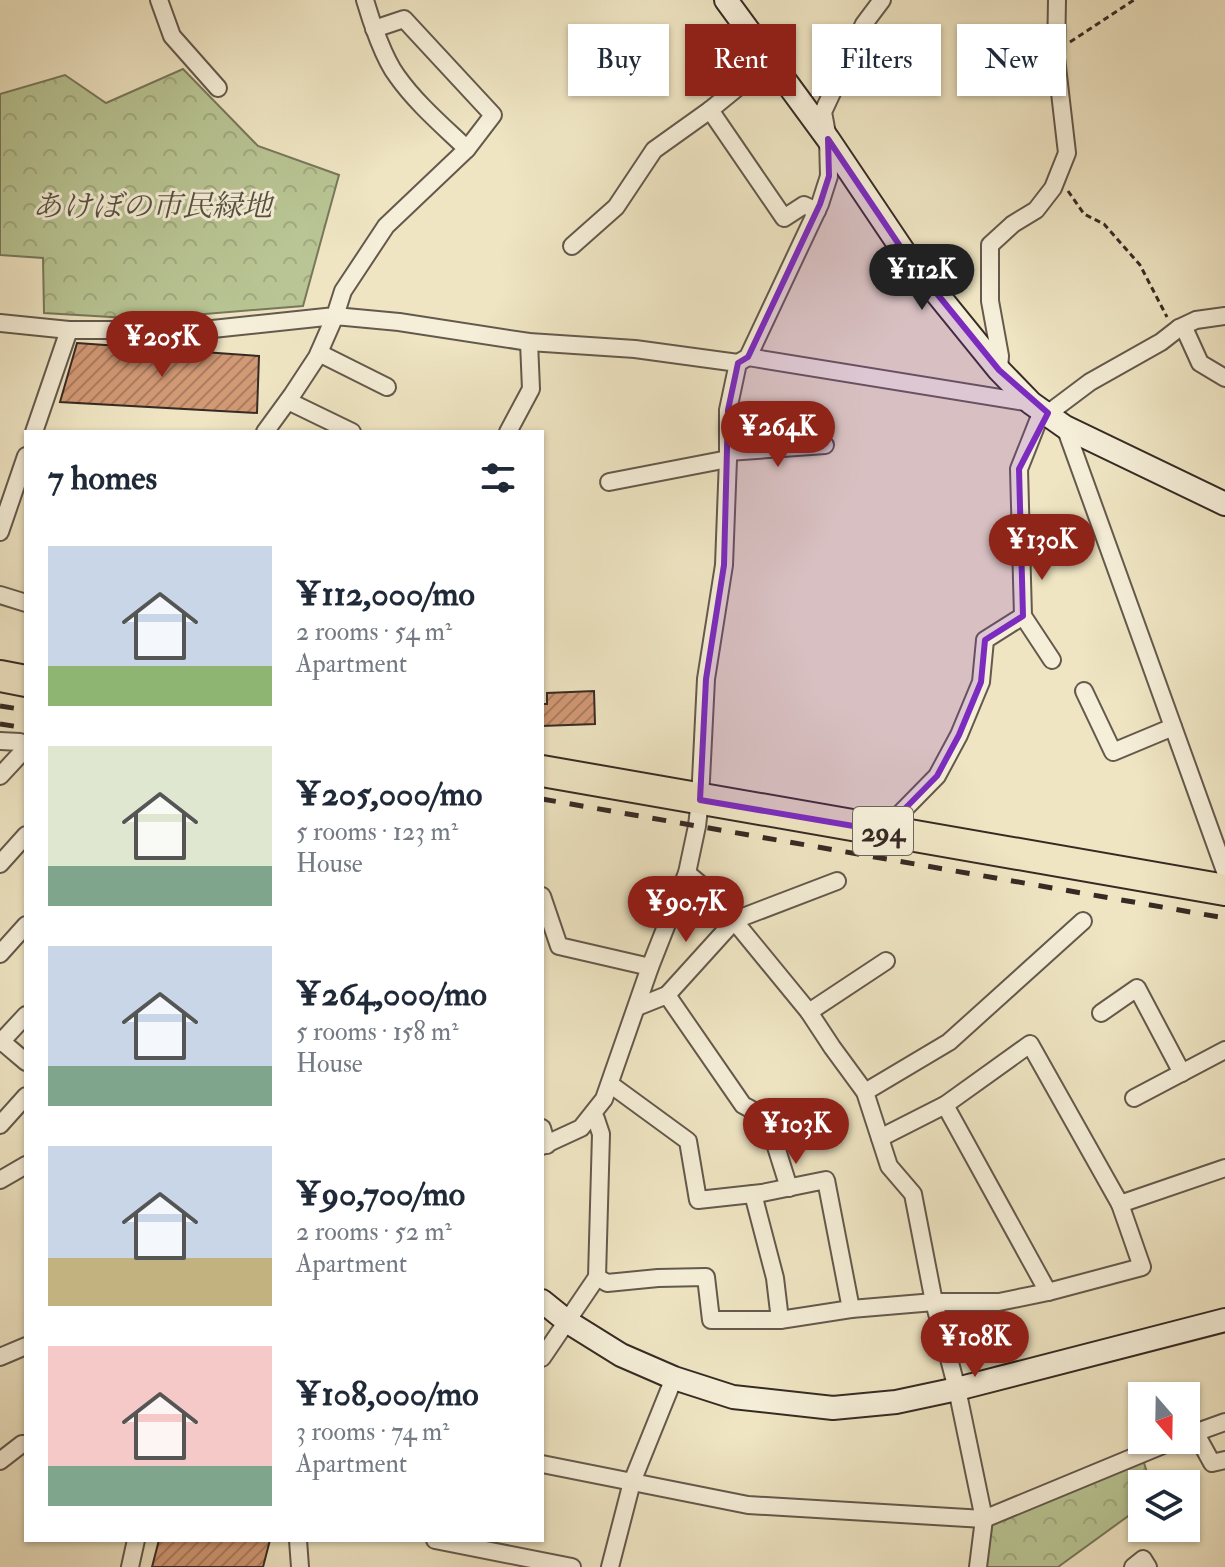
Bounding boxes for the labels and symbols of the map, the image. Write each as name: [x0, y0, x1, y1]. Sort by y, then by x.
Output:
park label: あけぼの市民緑地: [32, 188, 275, 225]
pin: ¥112K: [866, 244, 978, 312]
pin: ¥205K: [106, 311, 218, 379]
pin: ¥264K: [722, 401, 834, 469]
pin: ¥130K: [986, 514, 1098, 582]
road number: 294: [853, 807, 913, 855]
pin: ¥90.7K: [621, 876, 751, 944]
pin: ¥103K: [740, 1098, 852, 1166]
pin: ¥108K: [919, 1311, 1031, 1379]
north arrow: [1128, 1382, 1200, 1454]

